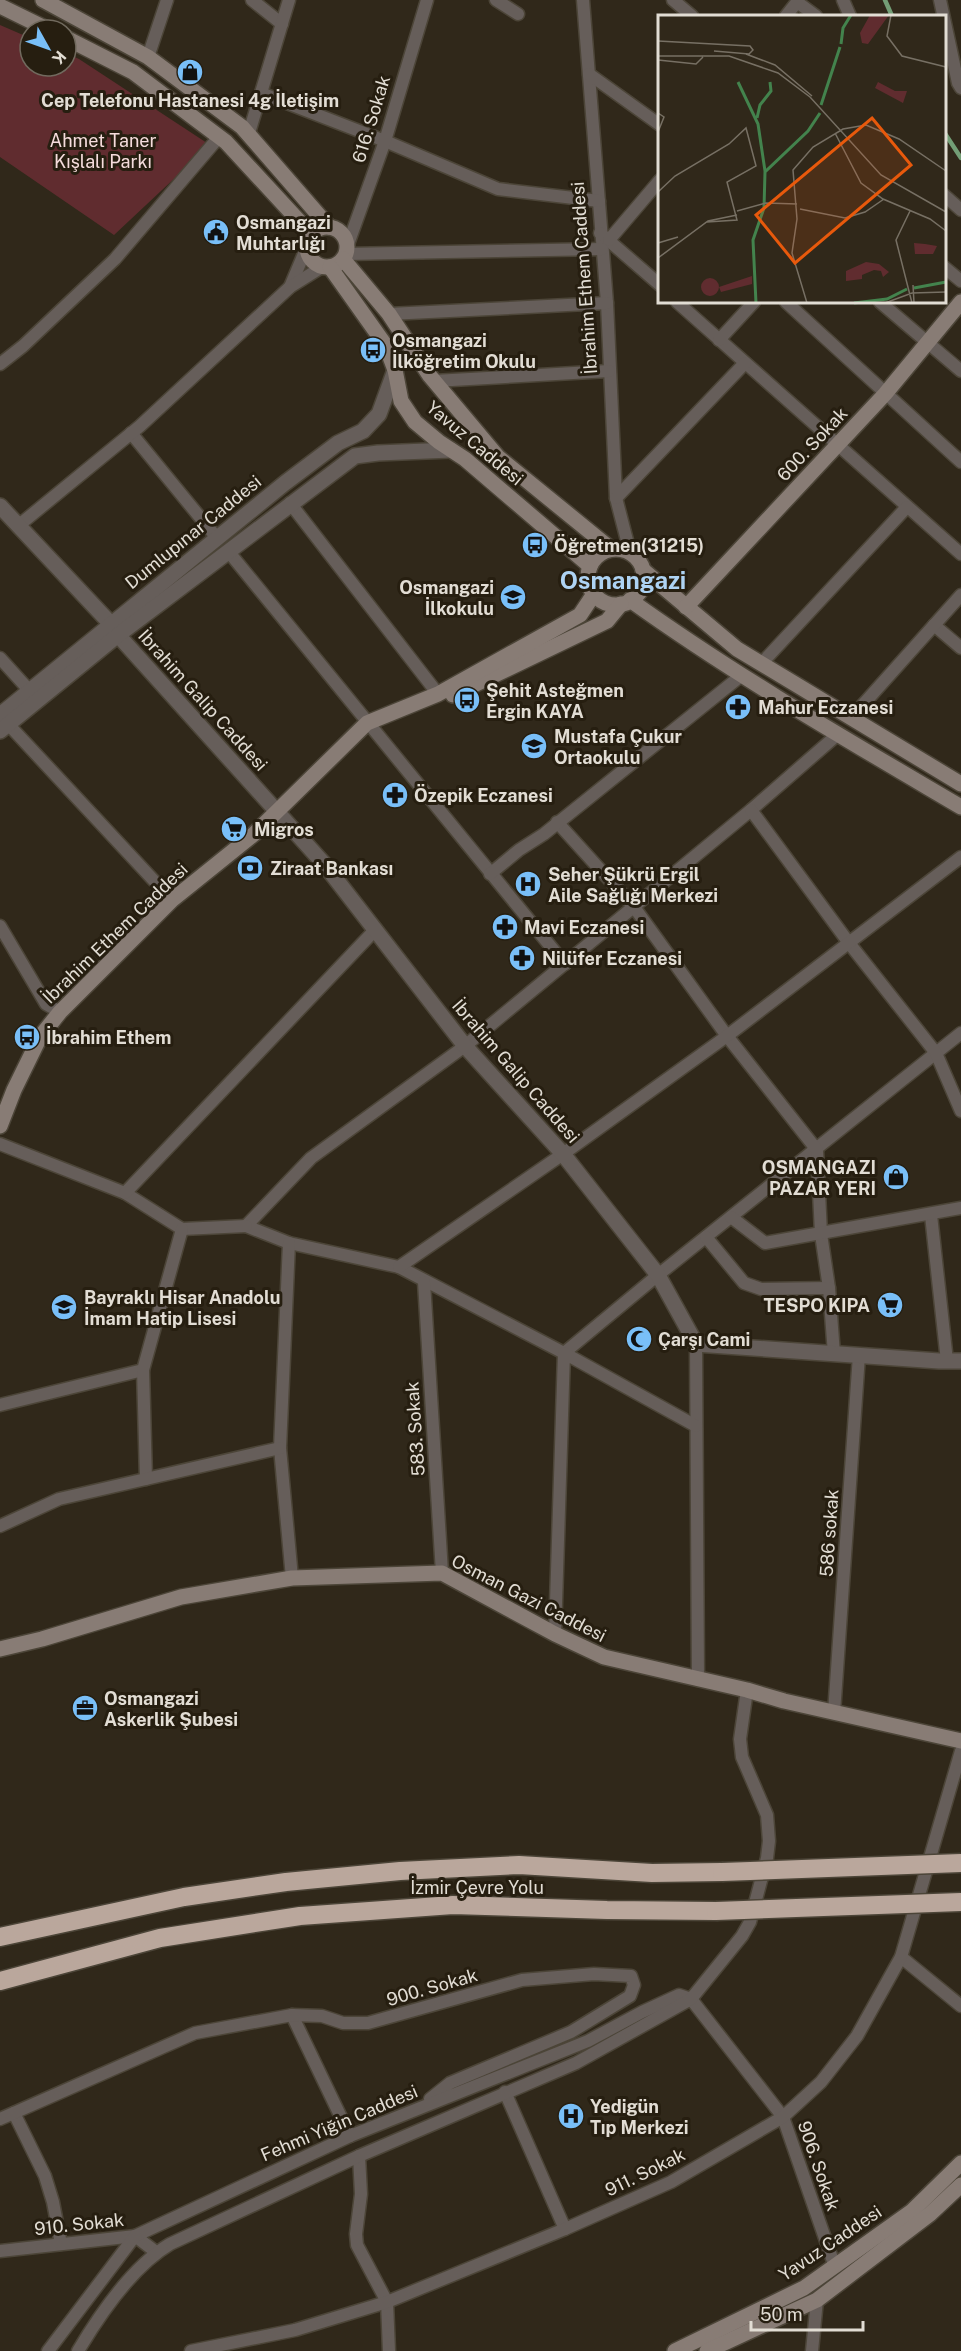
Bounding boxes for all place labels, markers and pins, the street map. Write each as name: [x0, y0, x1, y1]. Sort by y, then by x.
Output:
shop icon: Cep Telefonu Hastanesi 4g İletişim: [175, 57, 205, 87]
place label: Cep Telefonu Hastanesi 4g İletişim: [41, 89, 339, 111]
place label: Osmangazi Muhtarlığı: [236, 212, 331, 254]
public building icon: Osmangazi Muhtarlığı: [201, 217, 231, 247]
place label: Osmangazi İlköğretim Okulu: [392, 330, 536, 372]
bus stop icon: Osmangazi İlköğretim Okulu: [358, 335, 388, 365]
bus stop icon: Öğretmen(31215): [520, 530, 550, 560]
place label: Öğretmen(31215): [554, 534, 704, 556]
place label: Osmangazi İlkokulu: [399, 577, 494, 619]
school or university icon: Osmangazi İlkokulu: [498, 582, 528, 612]
place label: Şehit Asteğmen Ergin KAYA: [486, 680, 624, 722]
bus stop icon: Şehit Asteğmen Ergin KAYA: [452, 685, 482, 715]
pharmacy icon: Mahur Eczanesi: [723, 692, 753, 722]
place label: Mahur Eczanesi: [758, 697, 893, 718]
place label: Mustafa Çukur Ortaokulu: [554, 726, 683, 768]
school or university icon: Mustafa Çukur Ortaokulu: [519, 731, 549, 761]
pharmacy icon: Özepik Eczanesi: [380, 780, 410, 810]
place label: Özepik Eczanesi: [414, 784, 553, 806]
supermarket icon: Migros: [219, 814, 249, 844]
place label: Migros: [254, 819, 314, 840]
bank icon: Ziraat Bankası: [235, 853, 265, 883]
place label: Ziraat Bankası: [270, 858, 393, 879]
place label: Seher Şükrü Ergil Aile Sağlığı Merkezi: [548, 864, 718, 906]
hospital icon: Seher Şükrü Ergil Aile Sağlığı Merkezi: [513, 869, 543, 899]
pharmacy icon: Mavi Eczanesi: [490, 912, 520, 942]
place label: Mavi Eczanesi: [524, 917, 644, 938]
pharmacy icon: Nilüfer Eczanesi: [507, 943, 537, 973]
place label: Nilüfer Eczanesi: [542, 948, 682, 969]
bus stop icon: İbrahim Ethem: [12, 1022, 42, 1052]
place label: İbrahim Ethem: [46, 1026, 171, 1048]
place label: OSMANGAZI PAZAR YERI: [762, 1157, 876, 1199]
shop icon: OSMANGAZI PAZAR YERI: [881, 1162, 911, 1192]
place label: Bayraklı Hisar Anadolu İmam Hatip Lisesi: [84, 1287, 280, 1329]
supermarket icon: TESPO KIPA: [875, 1290, 905, 1320]
school or university icon: Bayraklı Hisar Anadolu İmam Hatip Lisesi: [49, 1292, 79, 1322]
place label: TESPO KIPA: [763, 1295, 870, 1316]
mosque icon: Çarşı Cami: [624, 1324, 654, 1354]
place label: Çarşı Cami: [658, 1329, 750, 1350]
place label: Osmangazi Askerlik Şubesi: [104, 1688, 238, 1730]
office icon: Osmangazi Askerlik Şubesi: [70, 1693, 100, 1723]
place label: Yedigün Tıp Merkezi: [590, 2096, 688, 2138]
hospital icon: Yedigün Tıp Merkezi: [556, 2101, 586, 2131]

